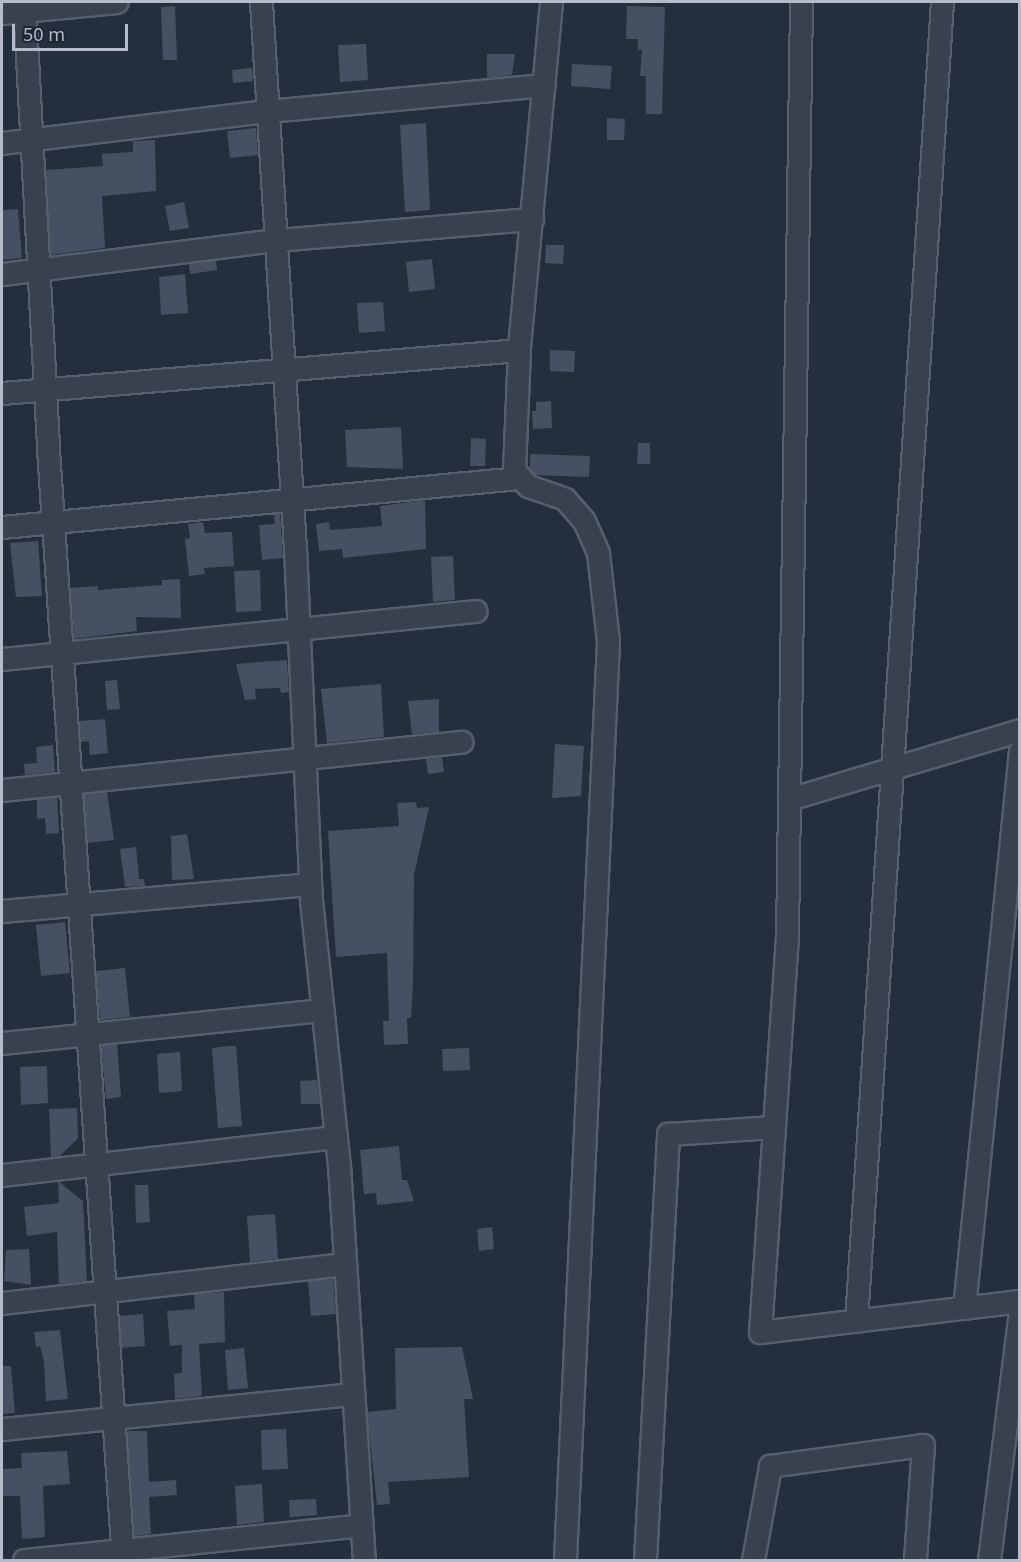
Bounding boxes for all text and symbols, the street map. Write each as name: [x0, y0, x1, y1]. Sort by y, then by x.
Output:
scale bar: [15, 12, 130, 50]
text: 50 m: [23, 22, 65, 46]

